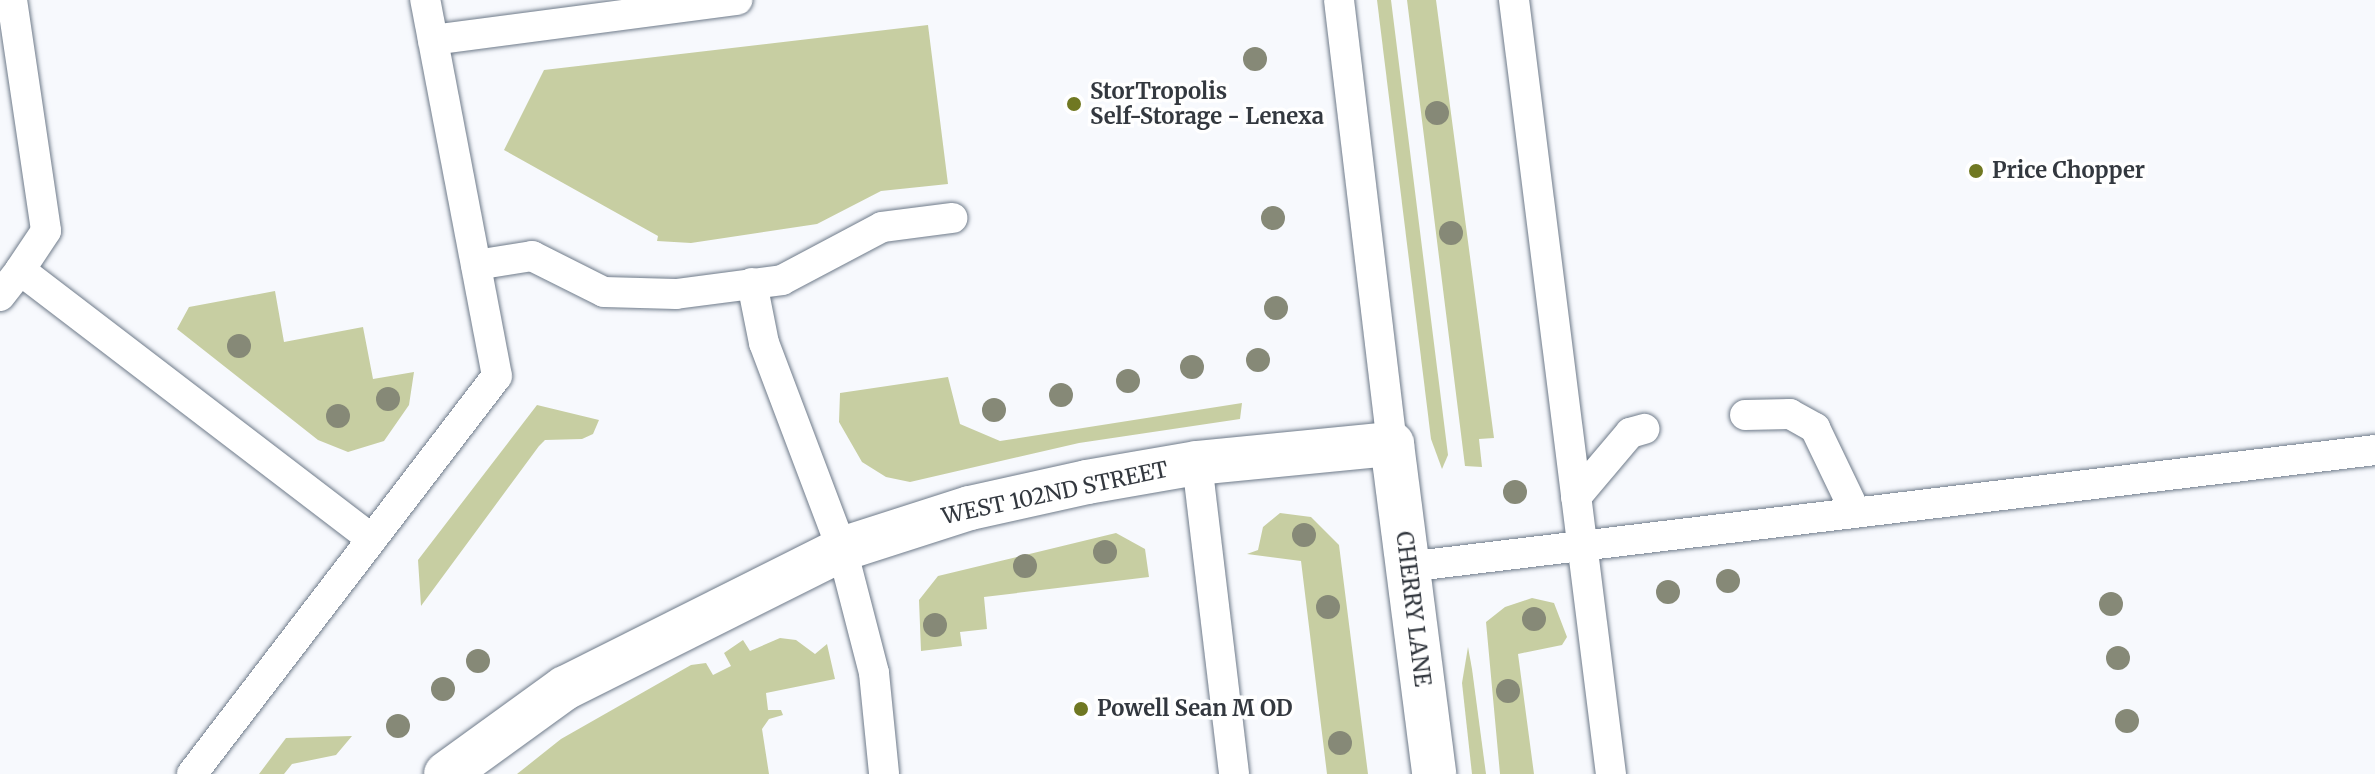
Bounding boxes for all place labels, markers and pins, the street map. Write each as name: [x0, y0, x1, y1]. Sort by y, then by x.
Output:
place label: StorTropolis Self-Storage - Lenexa: [1090, 78, 1324, 130]
marker: StorTropolis Self-Storage - Lenexa: [1065, 95, 1083, 113]
place label: Price Chopper: [1992, 158, 2145, 184]
marker: Price Chopper: [1967, 162, 1985, 180]
place label: Powell Sean M OD: [1097, 696, 1292, 722]
marker: Powell Sean M OD: [1072, 700, 1090, 718]

